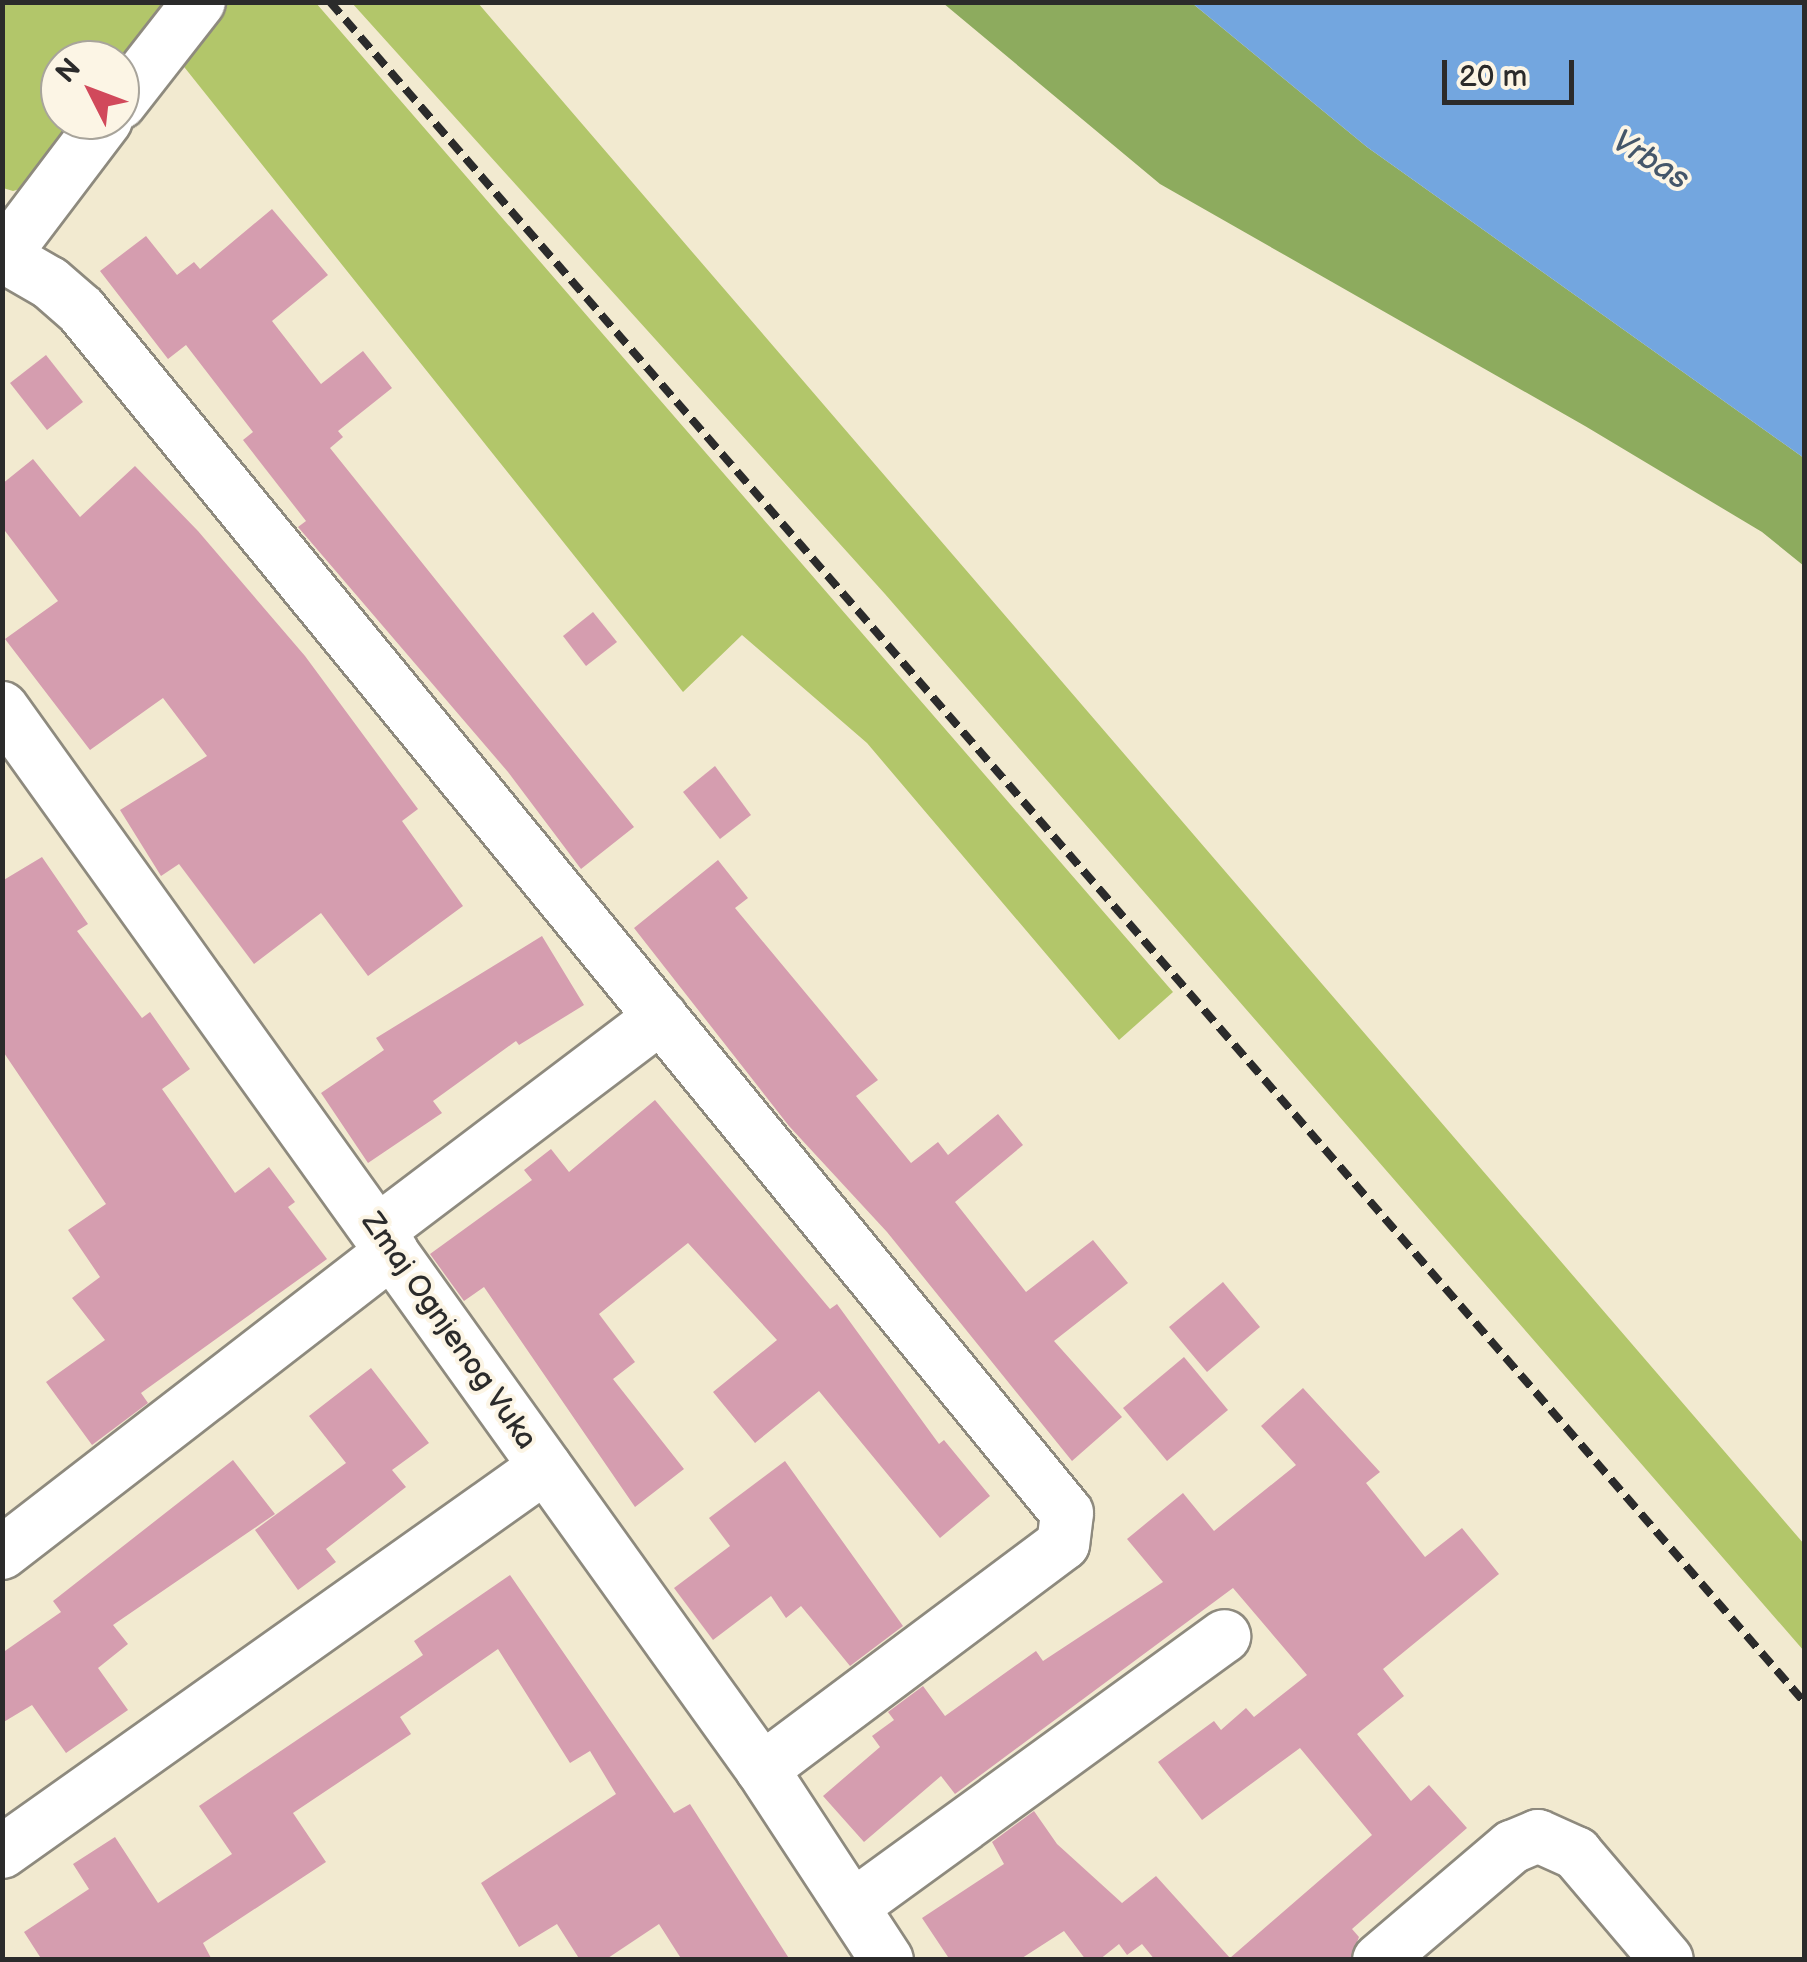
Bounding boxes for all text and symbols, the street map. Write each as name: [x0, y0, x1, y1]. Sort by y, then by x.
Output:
north arrow: [40, 40, 140, 140]
scale bar: [1447, 40, 1580, 102]
text: N: [50, 52, 88, 90]
text: 20 m: [1459, 59, 1527, 95]
water label: Vrbas: [1605, 123, 1695, 199]
street label: Zmaj Ognjenog Vuka: [354, 1205, 544, 1457]

